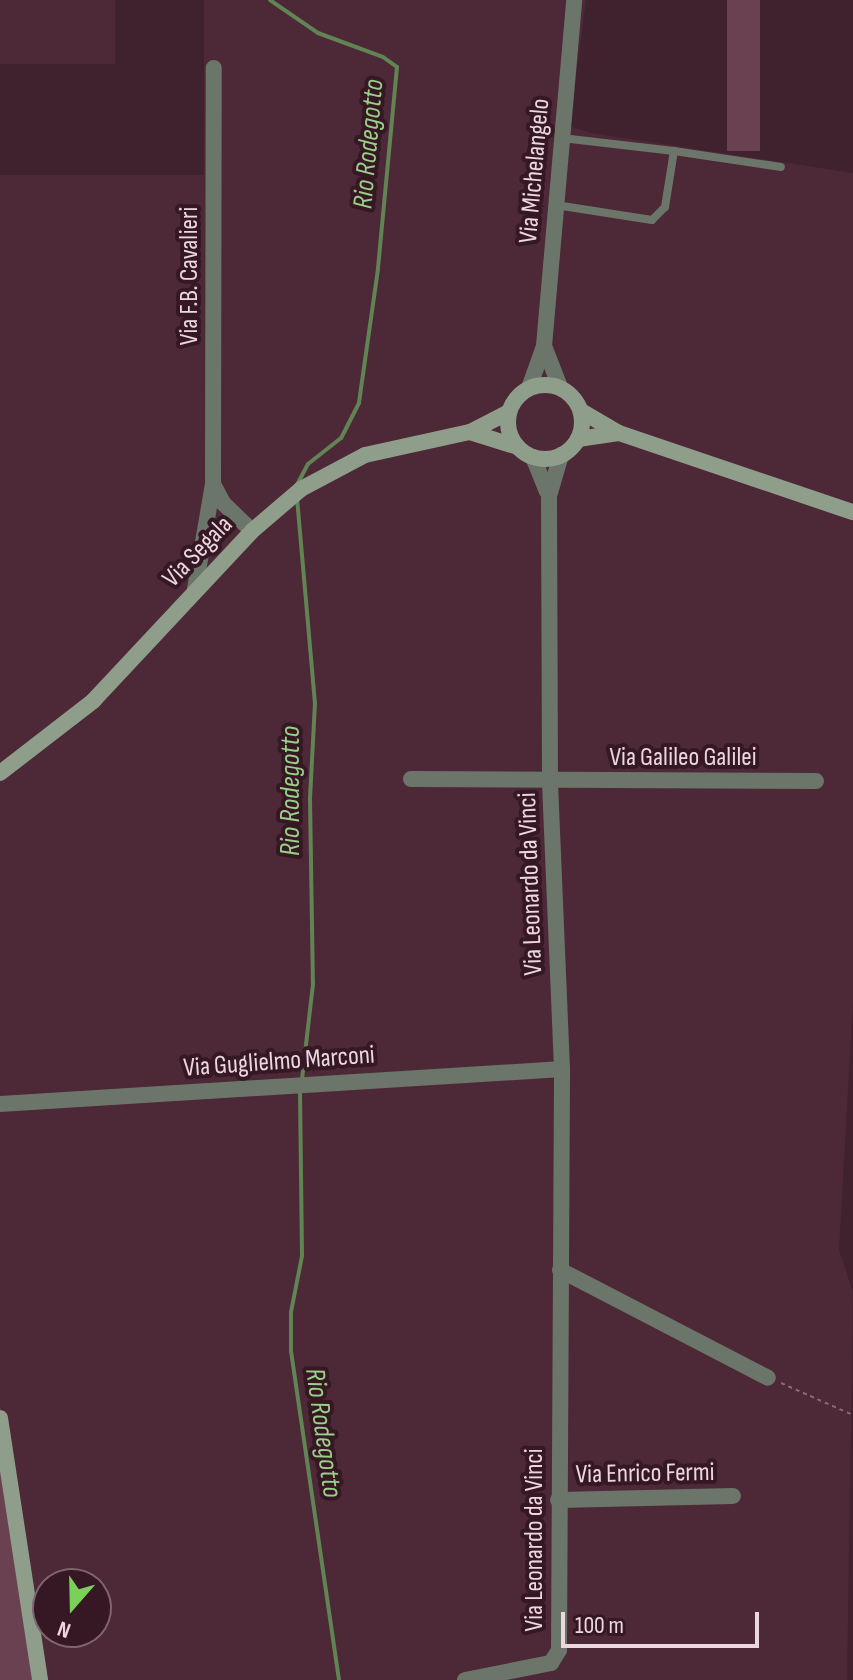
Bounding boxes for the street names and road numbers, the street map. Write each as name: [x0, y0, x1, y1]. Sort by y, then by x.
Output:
street label: Via Michelangelo: [513, 97, 557, 245]
street label: Via F.B. Cavalieri: [174, 207, 206, 345]
street label: Via Segala: [157, 510, 239, 594]
street label: Via Galileo Galilei: [609, 742, 757, 774]
street label: Via Leonardo da Vinci: [512, 792, 550, 976]
street label: Via Guglielmo Marconi: [182, 1040, 376, 1084]
street label: Via Leonardo da Vinci: [519, 1448, 551, 1632]
street label: Via Enrico Fermi: [575, 1457, 715, 1491]

